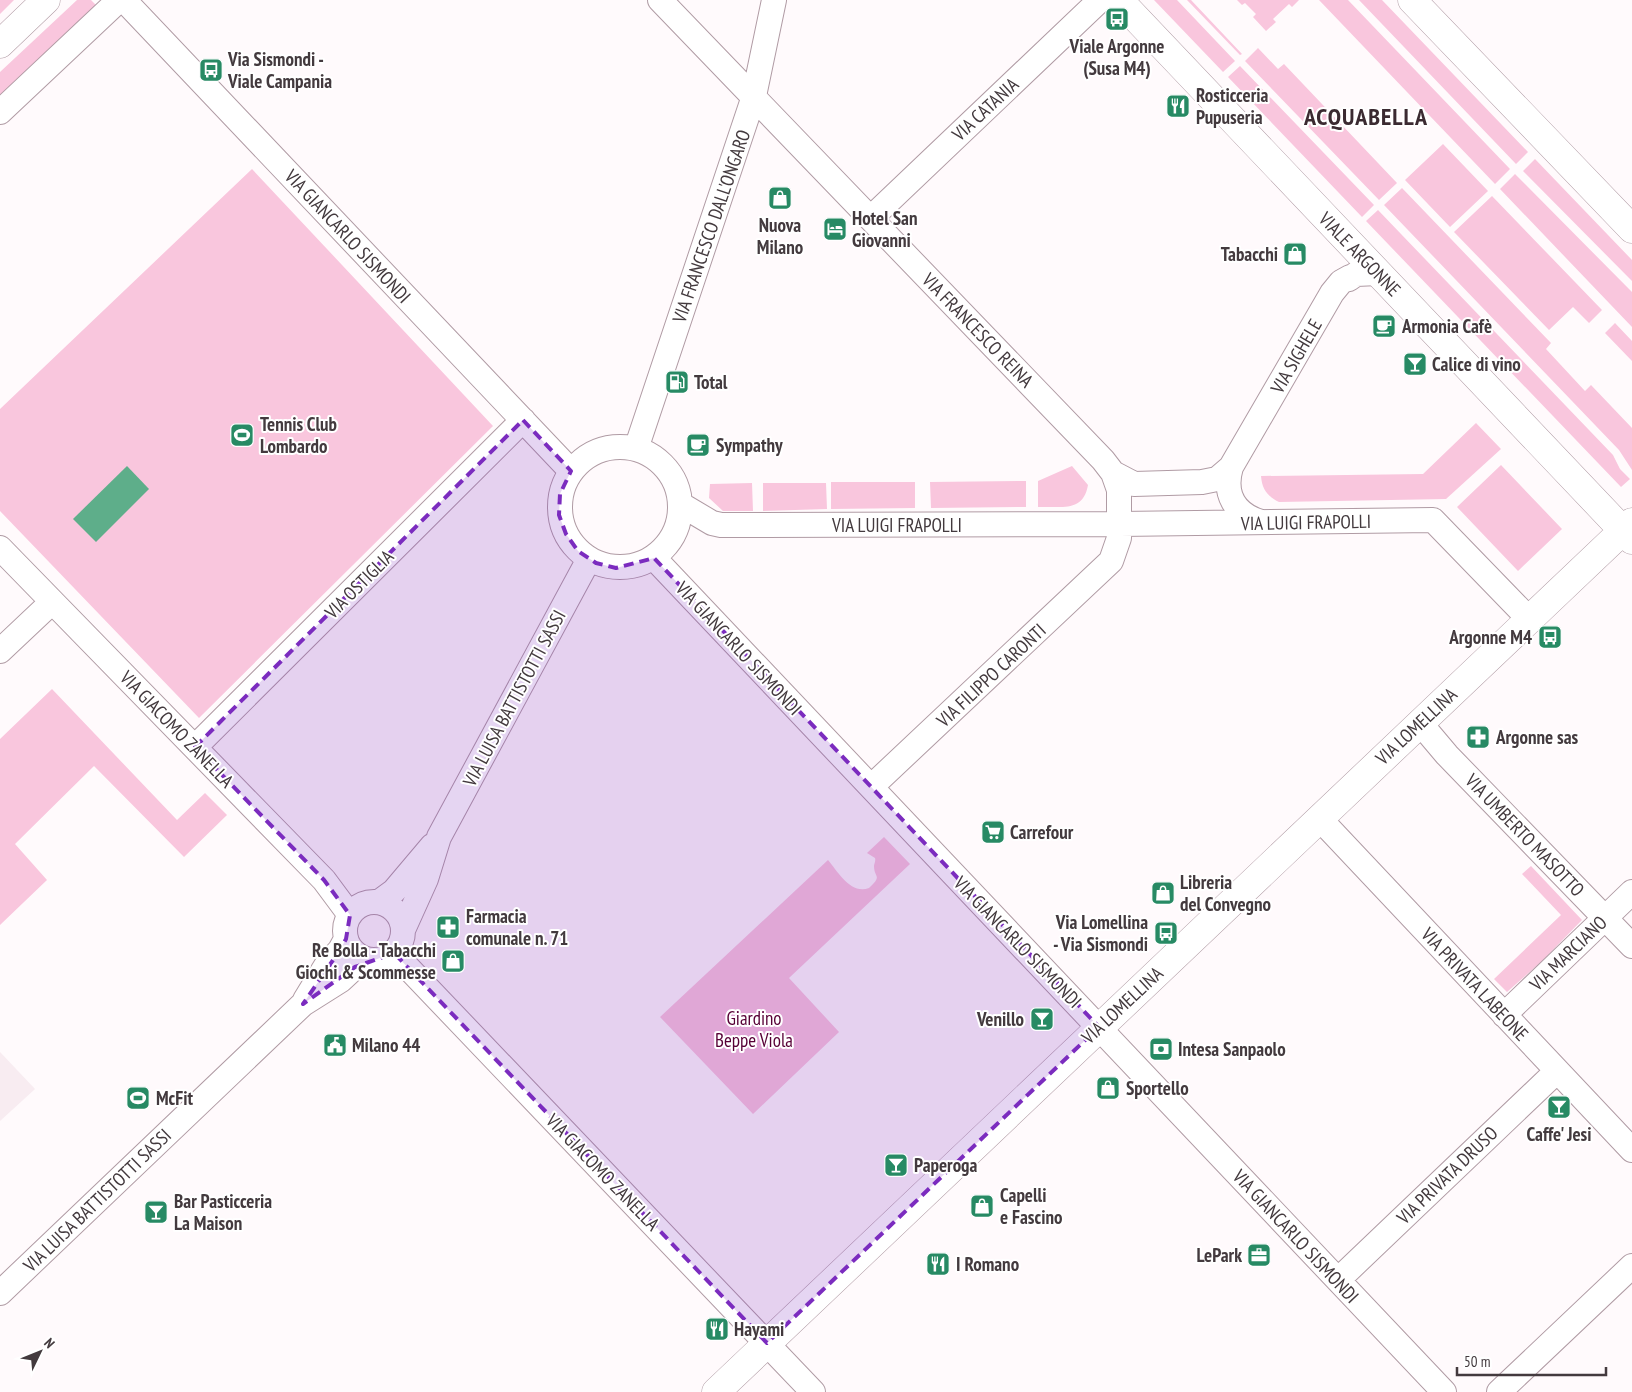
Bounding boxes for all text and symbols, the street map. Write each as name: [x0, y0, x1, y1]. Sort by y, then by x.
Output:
bus stop icon: Viale Argonne (Susa M4): [1104, 6, 1130, 32]
place label: Viale Argonne (Susa M4): [1069, 34, 1164, 80]
place label: Via Sismondi - Viale Campania: [227, 47, 332, 93]
bus stop icon: Via Sismondi - Viale Campania: [198, 57, 224, 83]
street label: VIA CATANIA: [946, 72, 1023, 146]
place label: Rosticceria Pupuseria: [1196, 83, 1268, 129]
restaurant icon: Rosticceria Pupuseria: [1165, 93, 1191, 119]
district label: ACQUABELLA: [1303, 101, 1428, 132]
street label: VIA FRANCESCO DALL'ONGARO: [666, 126, 755, 327]
street label: VIA GIANCARLO SISMONDI: [279, 163, 416, 308]
shop icon: Nuova Milano: [767, 185, 793, 211]
place label: Hotel San Giovanni: [852, 206, 917, 252]
street label: VIALE ARGONNE: [1313, 206, 1406, 301]
place label: Nuova Milano: [757, 213, 803, 259]
hotel icon: Hotel San Giovanni: [822, 216, 848, 242]
shop icon: Tabacchi: [1282, 241, 1308, 267]
place label: Tabacchi: [1221, 242, 1278, 266]
street label: VIA FRANCESCO REINA: [917, 267, 1039, 392]
cafe icon: Armonia Cafè: [1371, 313, 1397, 339]
place label: Armonia Cafè: [1401, 314, 1492, 338]
street label: VIA SIGHELE: [1265, 315, 1327, 398]
bar icon: Calice di vino: [1402, 351, 1428, 377]
place label: Calice di vino: [1432, 352, 1521, 376]
fuel station icon: Total: [664, 369, 690, 395]
place label: Total: [694, 370, 728, 394]
place label: Tennis Club Lombardo: [260, 412, 337, 458]
sports icon: Tennis Club Lombardo: [229, 422, 255, 448]
cafe icon: Sympathy: [685, 432, 711, 458]
place label: Sympathy: [716, 433, 783, 457]
street label: VIA LUIGI FRAPOLLI: [1240, 509, 1371, 535]
street label: VIA LUIGI FRAPOLLI: [831, 513, 962, 537]
street label: VIA OSTIGLIA: [319, 544, 399, 624]
street label: VIA GIANCARLO SISMONDI: [670, 575, 807, 720]
street label: VIA LUISA BATTISTOTTI SASSI: [457, 606, 571, 791]
street label: VIA FILIPPO CARONTI: [931, 618, 1051, 733]
bus stop icon: Argonne M4: [1537, 624, 1563, 650]
place label: Argonne M4: [1448, 625, 1532, 649]
street label: VIA GIACOMO ZANELLA: [114, 665, 239, 792]
street label: VIA LOMELLINA: [1370, 682, 1462, 770]
pharmacy icon: Argonne sas: [1465, 724, 1491, 750]
place label: Argonne sas: [1495, 725, 1579, 749]
street label: VIA UMBERTO MASOTTO: [1460, 768, 1590, 901]
supermarket icon: Carrefour: [980, 819, 1006, 845]
place label: Carrefour: [1010, 820, 1074, 844]
street label: VIA GIANCARLO SISMONDI: [948, 870, 1087, 1013]
place label: Libreria del Convegno: [1180, 870, 1271, 916]
shop icon: Libreria del Convegno: [1150, 880, 1176, 906]
place label: Farmacia comunale n. 71: [466, 904, 568, 950]
place label: Via Lomellina - Via Sismondi: [1053, 910, 1148, 956]
street label: VIA MARCIANO: [1524, 910, 1612, 996]
pharmacy icon: Farmacia comunale n. 71: [435, 914, 461, 940]
bus stop icon: Via Lomellina - Via Sismondi: [1153, 920, 1179, 946]
street label: VIA PRIVATA LABEONE: [1416, 922, 1534, 1046]
place label: Re Bolla - Tabacchi Giochi & Scommesse: [296, 938, 436, 984]
shop icon: Re Bolla - Tabacchi Giochi & Scommesse: [440, 948, 466, 974]
street label: VIA LOMELLINA: [1076, 961, 1168, 1049]
park label: Giardino Beppe Viola: [715, 1006, 793, 1052]
bar icon: Venillo: [1029, 1006, 1055, 1032]
place label: Venillo: [976, 1007, 1024, 1031]
public building icon: Milano 44: [322, 1032, 348, 1058]
place label: Milano 44: [352, 1033, 420, 1057]
bank icon: Intesa Sanpaolo: [1148, 1036, 1174, 1062]
place label: Intesa Sanpaolo: [1178, 1037, 1286, 1061]
shop icon: Sportello: [1095, 1075, 1121, 1101]
place label: Sportello: [1126, 1076, 1189, 1100]
sports icon: McFit: [125, 1085, 151, 1111]
place label: McFit: [156, 1086, 194, 1110]
bar icon: Caffe' Jesi: [1546, 1094, 1572, 1120]
street label: VIA GIACOMO ZANELLA: [540, 1108, 665, 1235]
street label: VIA PRIVATA DRUSO: [1391, 1121, 1502, 1230]
place label: Caffe' Jesi: [1527, 1122, 1591, 1146]
street label: VIA LUISA BATTISTOTTI SASSI: [17, 1123, 176, 1278]
bar icon: Paperoga: [883, 1152, 909, 1178]
place label: Paperoga: [914, 1153, 978, 1177]
street label: VIA GIANCARLO SISMONDI: [1227, 1163, 1364, 1308]
place label: Capelli e Fascino: [1000, 1183, 1062, 1229]
place label: Bar Pasticceria La Maison: [174, 1189, 272, 1235]
shop icon: Capelli e Fascino: [969, 1193, 995, 1219]
bar icon: Bar Pasticceria La Maison: [143, 1199, 169, 1225]
office icon: LePark: [1246, 1242, 1272, 1268]
place label: LePark: [1196, 1243, 1242, 1267]
restaurant icon: I Romano: [925, 1251, 951, 1277]
place label: I Romano: [956, 1252, 1019, 1276]
restaurant icon: Hayami: [704, 1316, 730, 1342]
place label: Hayami: [734, 1317, 784, 1341]
north arrow: [15, 1327, 65, 1377]
text: N: [40, 1334, 59, 1352]
scale bar: [1457, 1344, 1606, 1376]
text: 50 m: [1464, 1352, 1490, 1371]

